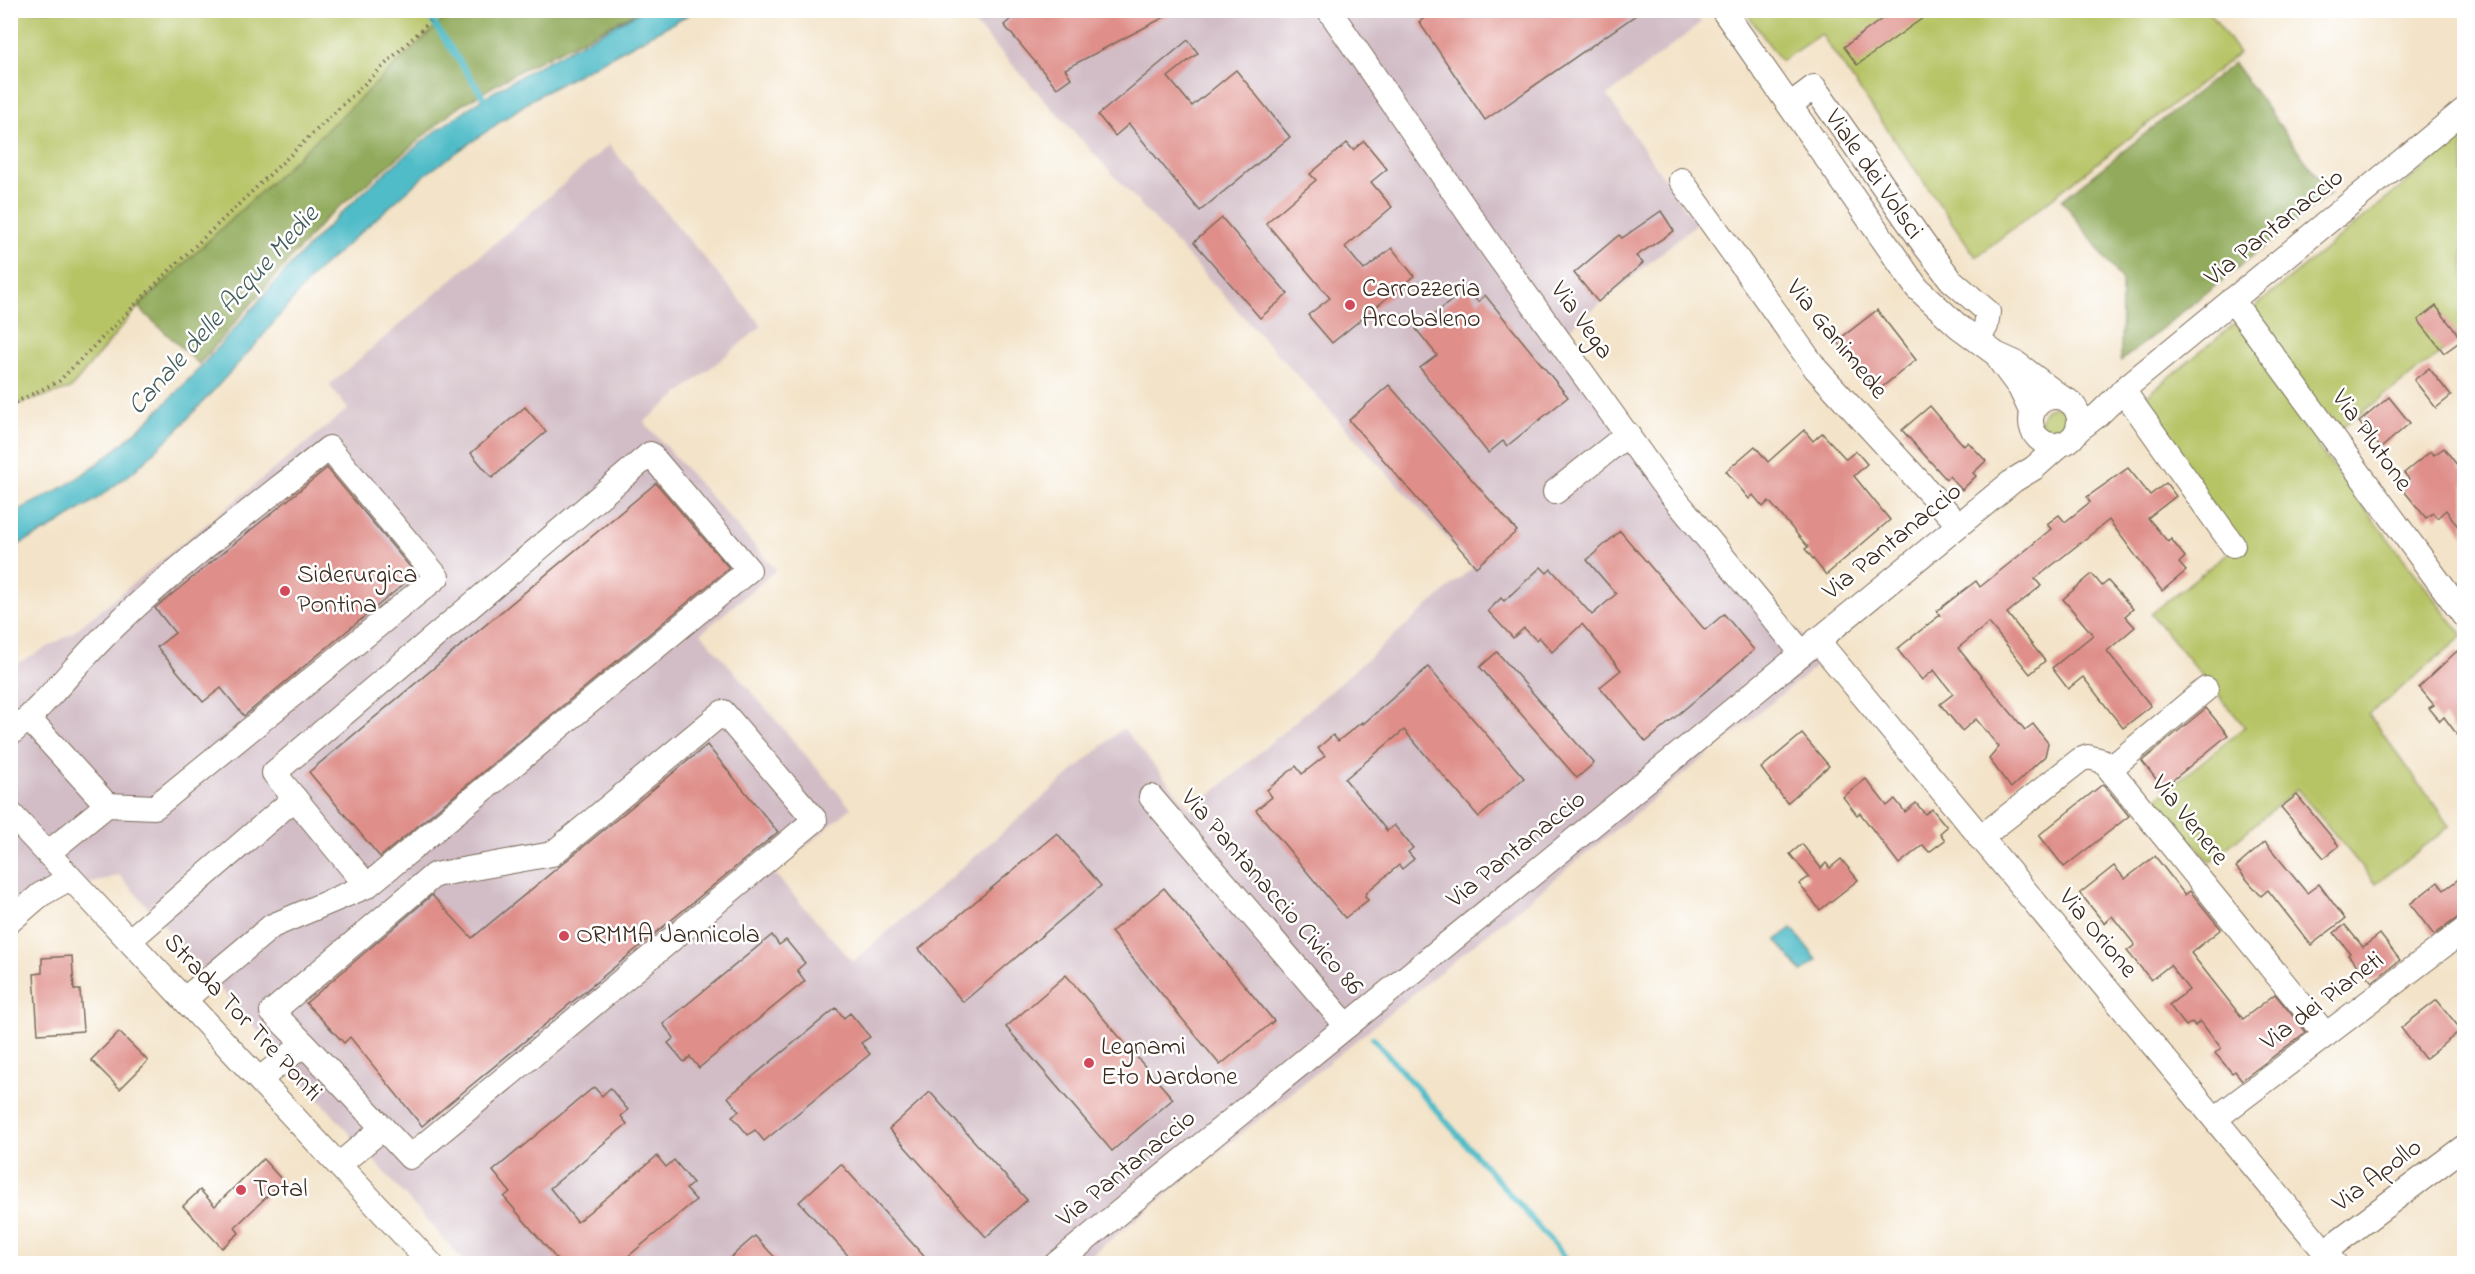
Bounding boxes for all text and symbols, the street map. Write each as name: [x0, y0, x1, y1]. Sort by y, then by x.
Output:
street label: Viale dei Volsci: [1814, 101, 1932, 248]
street label: Via Pantanaccio: [2196, 160, 2353, 297]
water label: Canale delle Acque Medie: [119, 196, 330, 425]
place label: Carrozzeria Arcobaleno: [1362, 271, 1480, 339]
street label: Via Ganimede: [1775, 271, 1897, 408]
street label: Via Vega: [1539, 273, 1622, 368]
marker: Carrozzeria Arcobaleno: [1343, 298, 1357, 312]
street label: Via Plutone: [2320, 381, 2421, 500]
street label: Via Pantanaccio: [1814, 474, 1971, 611]
place label: Siderurgica Pontina: [297, 557, 418, 625]
marker: Siderurgica Pontina: [278, 584, 292, 598]
street label: Via Venere: [2140, 767, 2238, 875]
street label: Via Pantanaccio Civico 86: [1170, 781, 1372, 1005]
street label: Via Pantanaccio: [1438, 782, 1595, 919]
street label: Via Orione: [2048, 880, 2146, 987]
place label: ORMMA Jannicola: [576, 917, 760, 955]
street label: Strada Tor Tre Ponti: [153, 925, 331, 1111]
marker: ORMMA Jannicola: [557, 929, 571, 943]
street label: Via dei Pianeti: [2252, 943, 2393, 1062]
place label: Legnami Eto Nardone: [1101, 1029, 1238, 1097]
marker: Legnami Eto Nardone: [1082, 1056, 1096, 1070]
street label: Via Pantanaccio: [1048, 1101, 1205, 1238]
street label: Via Apollo: [2324, 1130, 2431, 1223]
place label: Total: [253, 1171, 308, 1209]
marker: Total: [234, 1183, 248, 1197]

